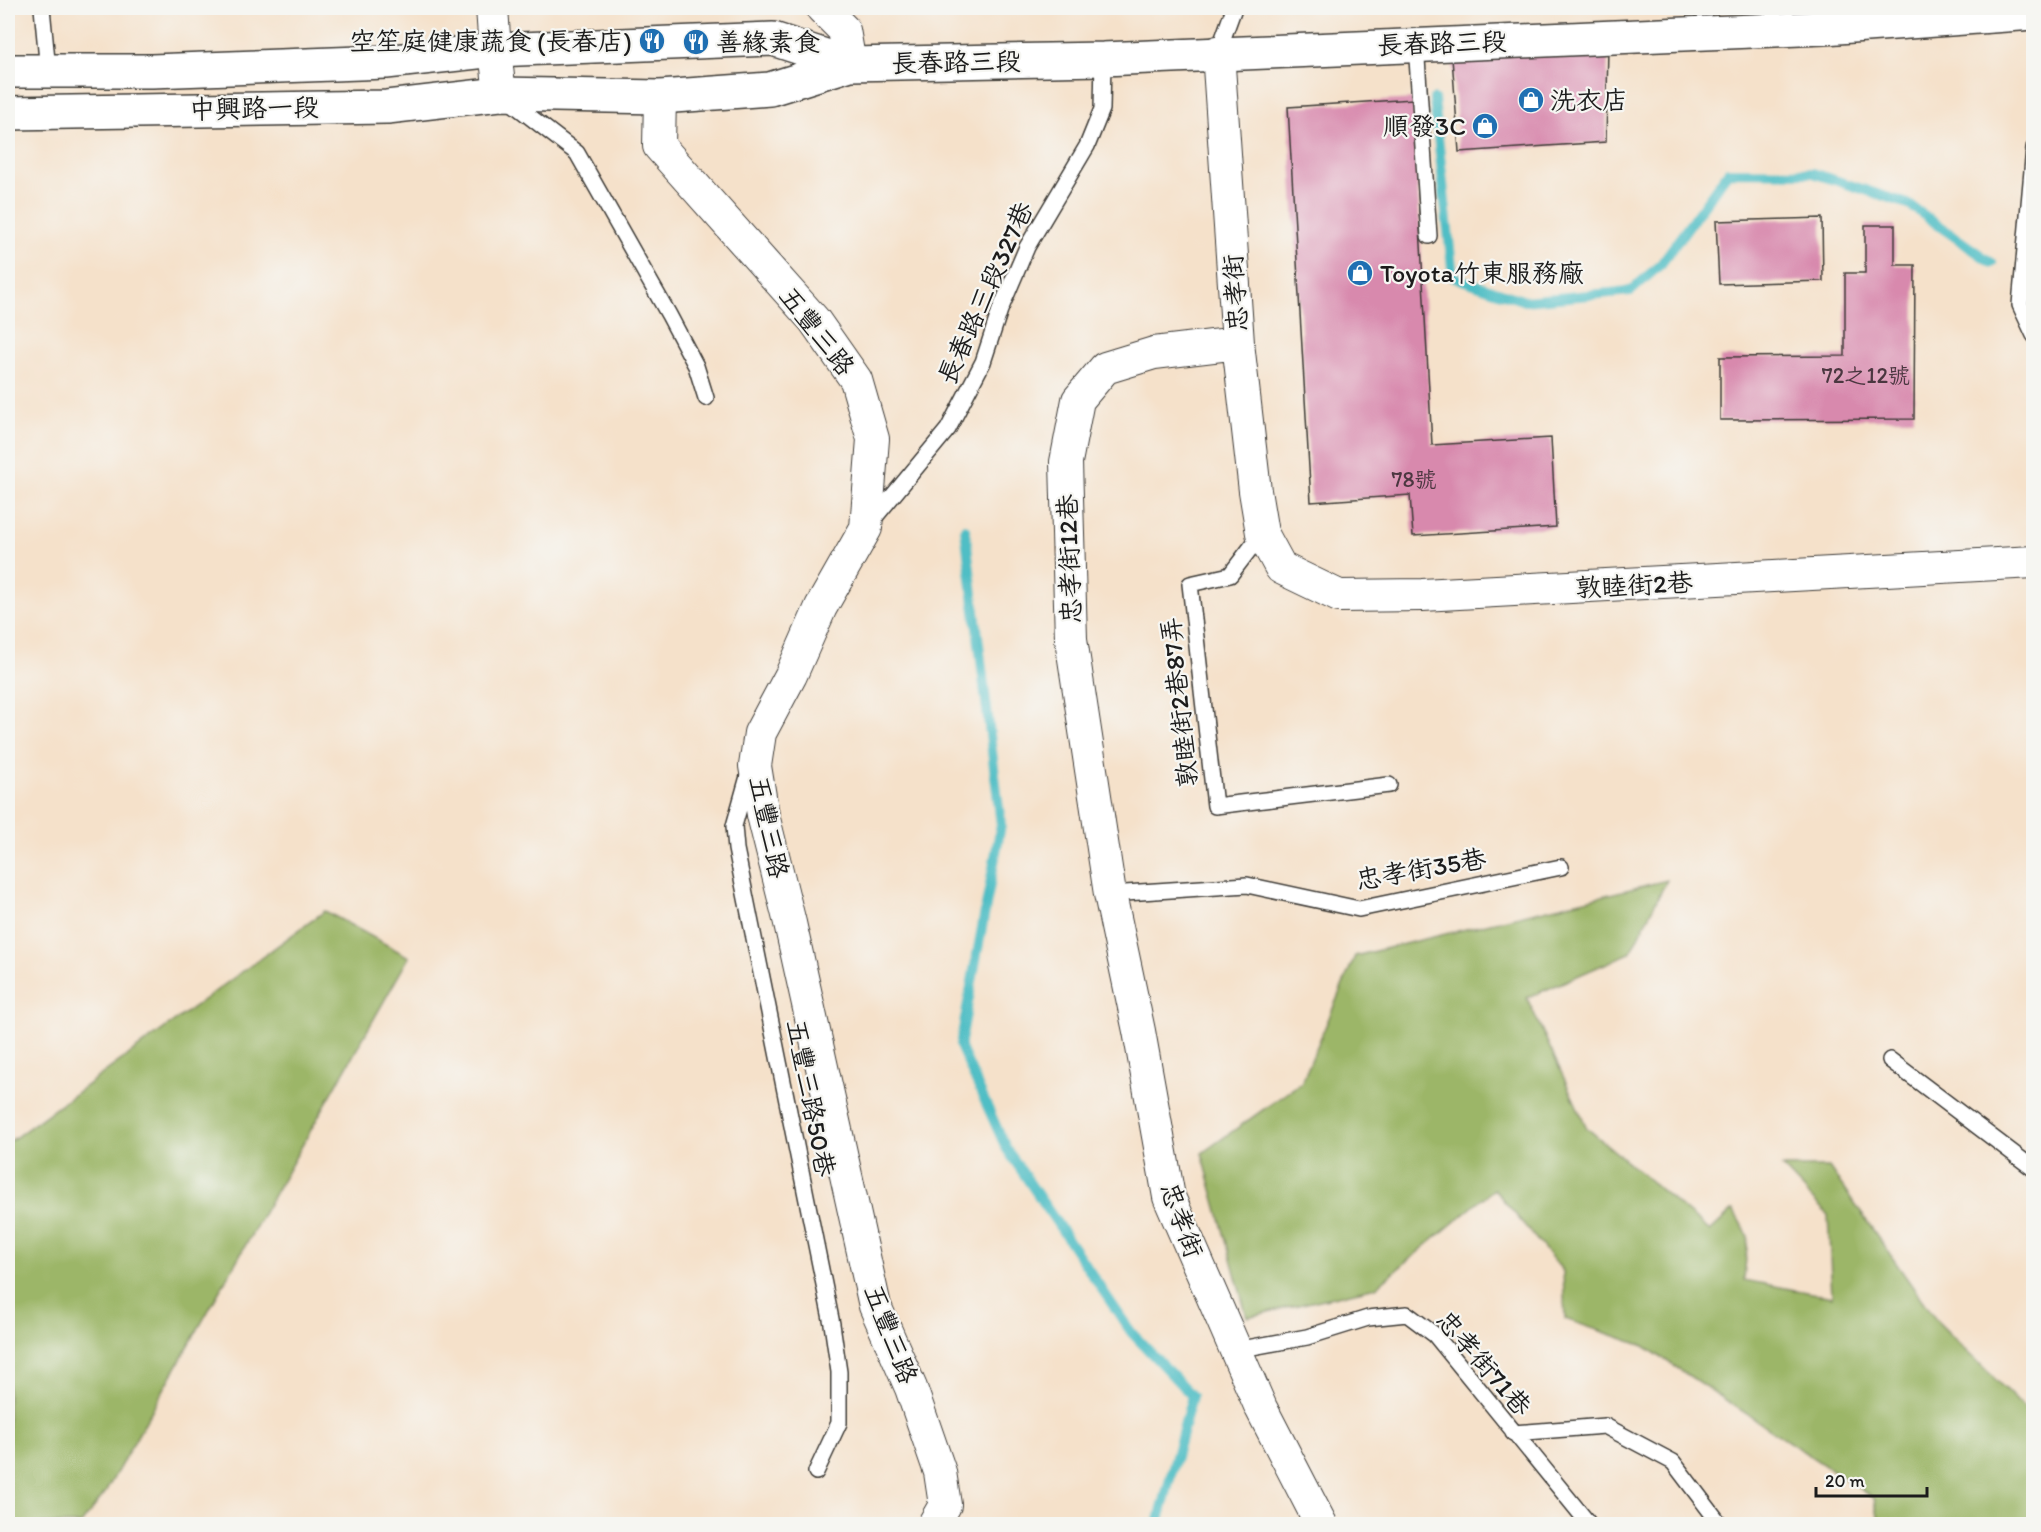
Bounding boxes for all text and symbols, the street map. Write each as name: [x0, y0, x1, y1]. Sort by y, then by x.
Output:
place label: 空笙庭健康蔬食 (長春店): [349, 25, 632, 57]
street label: 長春路三段: [1376, 25, 1508, 61]
restaurant icon: 空笙庭健康蔬食 (長春店): [637, 26, 667, 56]
place label: 善緣素食: [716, 26, 820, 58]
restaurant icon: 善緣素食: [681, 27, 711, 57]
street label: 長春路三段: [891, 45, 1021, 79]
place label: 洗衣店: [1550, 84, 1628, 116]
shop icon: 洗衣店: [1516, 85, 1546, 115]
street label: 中興路一段: [189, 91, 319, 125]
place label: 順發3C: [1383, 110, 1466, 142]
shop icon: 順發3C: [1470, 111, 1500, 141]
street label: 長春路三段327巷: [930, 197, 1040, 389]
street label: 忠孝街: [1216, 253, 1254, 333]
place label: Toyota竹東服務廠: [1380, 257, 1584, 289]
shop icon: Toyota竹東服務廠: [1345, 258, 1375, 288]
street label: 五豐三路: [772, 280, 862, 382]
house number: 72之12號: [1822, 362, 1910, 389]
house number: 78號: [1392, 466, 1436, 493]
street label: 忠孝街12巷: [1051, 494, 1087, 624]
street label: 敦睦街2巷: [1574, 566, 1694, 604]
street label: 敦睦街2巷87弄: [1154, 615, 1204, 789]
street label: 五豐三路: [743, 773, 795, 881]
street label: 忠孝街35巷: [1353, 842, 1489, 896]
street label: 五豐三路50巷: [780, 1017, 842, 1179]
street label: 忠孝街: [1154, 1178, 1210, 1262]
street label: 五豐三路: [857, 1280, 925, 1388]
street label: 忠孝街71巷: [1430, 1304, 1538, 1422]
scale bar: [1816, 1460, 1927, 1498]
text: 20 m: [1825, 1470, 1865, 1492]

